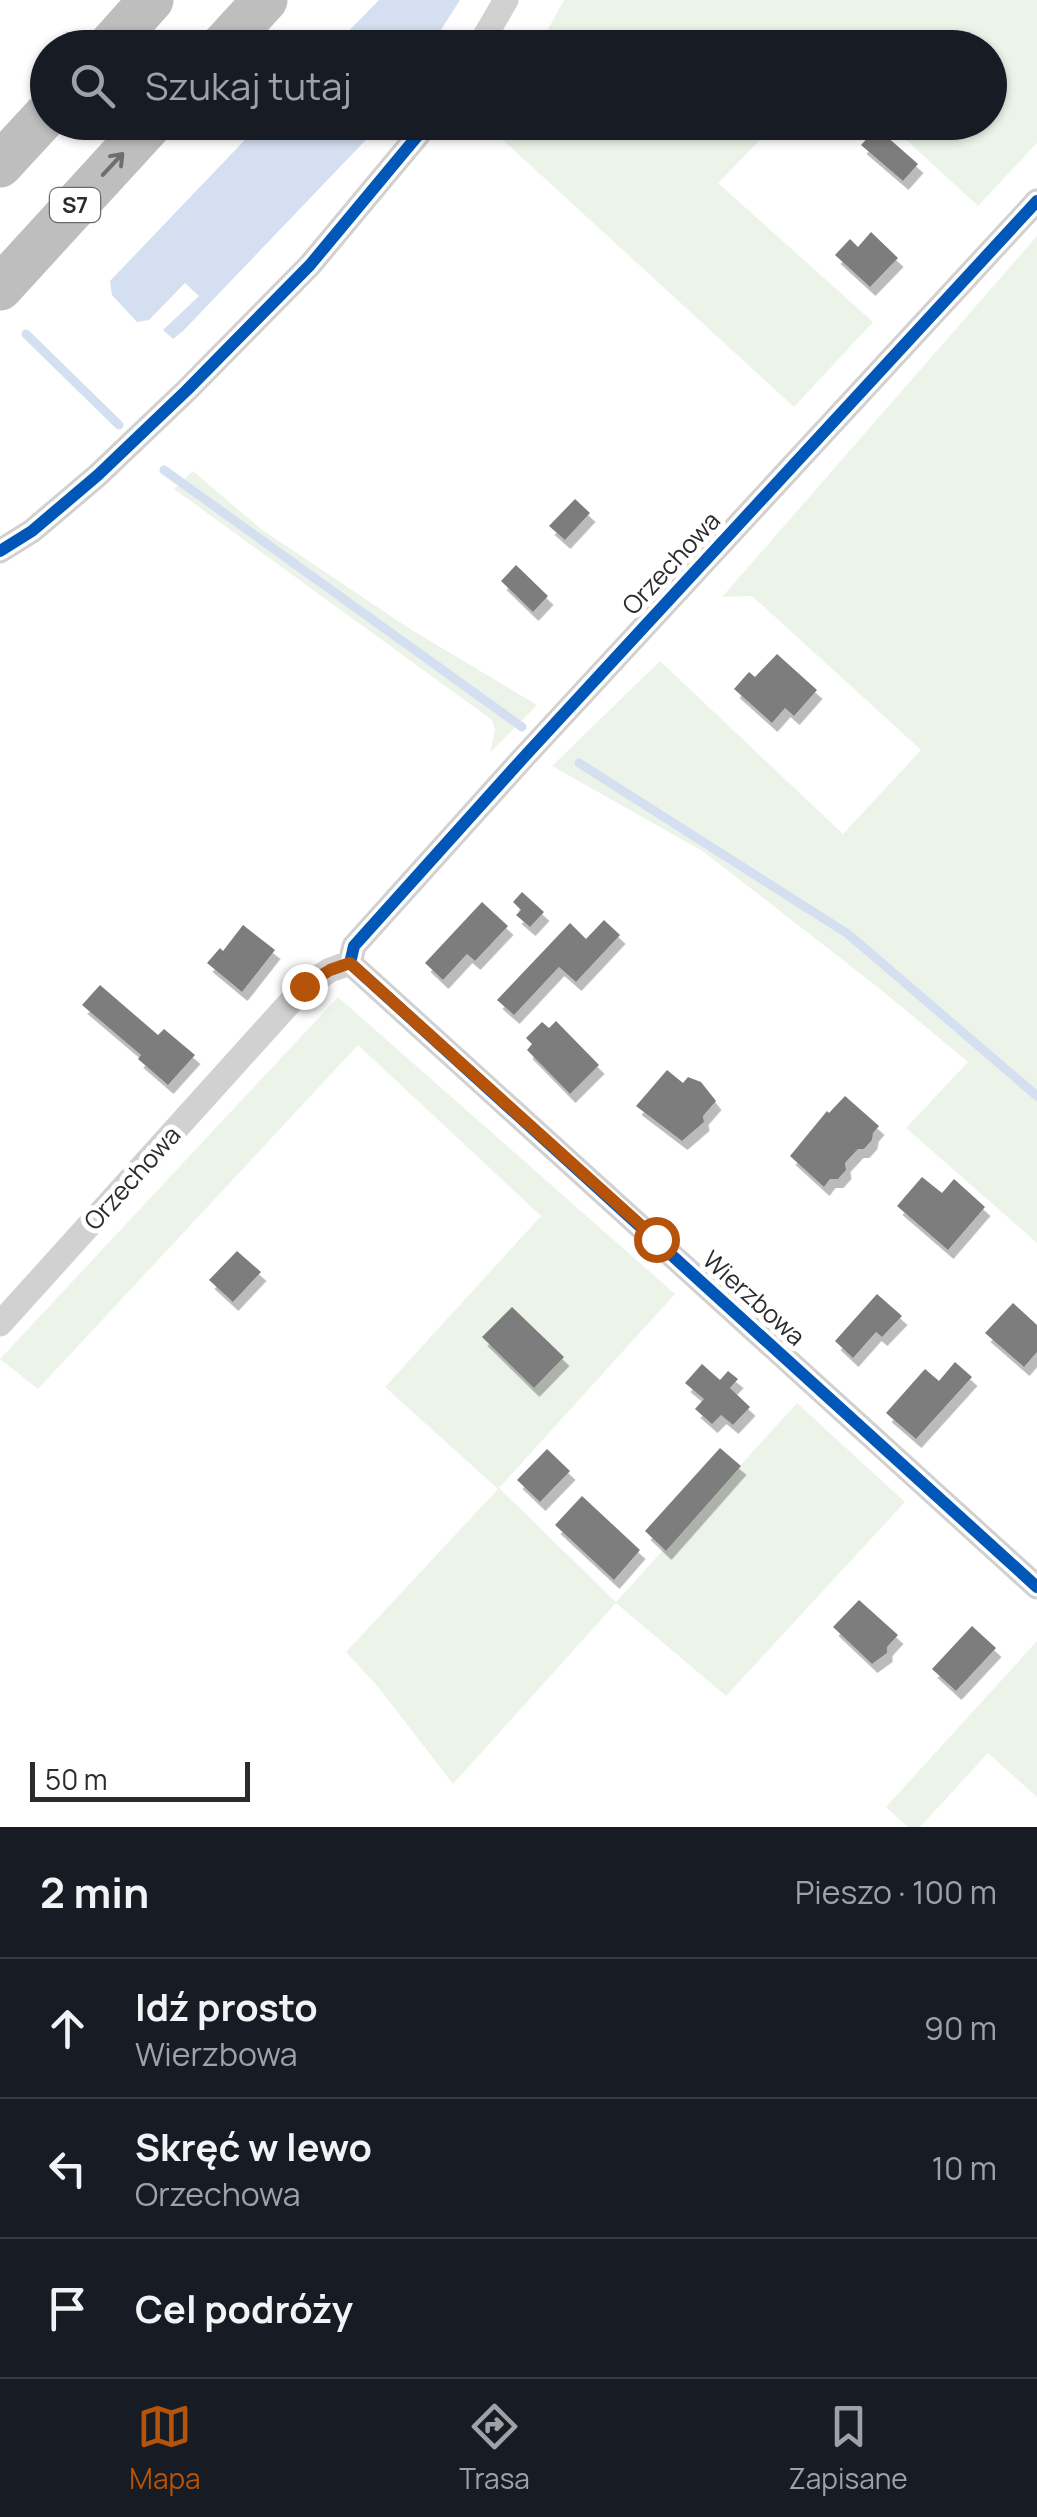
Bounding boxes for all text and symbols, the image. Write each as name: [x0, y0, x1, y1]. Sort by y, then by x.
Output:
search box: [30, 30, 1007, 140]
icon: search: [65, 58, 120, 113]
text: Szukaj tutaj: [145, 59, 352, 111]
one-way arrow: [101, 152, 124, 177]
road number: S7: [50, 188, 100, 222]
street label: Orzechowa: [614, 503, 728, 622]
route end: [282, 964, 328, 1010]
street label: Orzechowa: [75, 1118, 188, 1237]
route start: [634, 1217, 680, 1263]
street label: Wierzbowa: [695, 1242, 813, 1353]
scale bar: [30, 1757, 250, 1802]
text: 50 m: [45, 1760, 108, 1798]
text: 2 min: [40, 1863, 149, 1921]
text: Pieszo · 100 m: [795, 1870, 997, 1914]
text: Idź prosto: [135, 1980, 318, 2032]
icon: ahead: [40, 2001, 95, 2056]
text: 90 m: [924, 2006, 997, 2050]
text: Wierzbowa: [135, 2032, 298, 2076]
text: Skręć w lewo: [135, 2120, 372, 2172]
icon: left: [40, 2141, 95, 2196]
text: 10 m: [931, 2146, 997, 2190]
text: Orzechowa: [135, 2172, 300, 2216]
icon: arrive: [40, 2281, 95, 2336]
text: Cel podróży: [135, 2282, 353, 2334]
tab: Mapa: [129, 2399, 201, 2497]
tab: Trasa: [459, 2399, 530, 2497]
tab: Zapisane: [789, 2399, 908, 2497]

